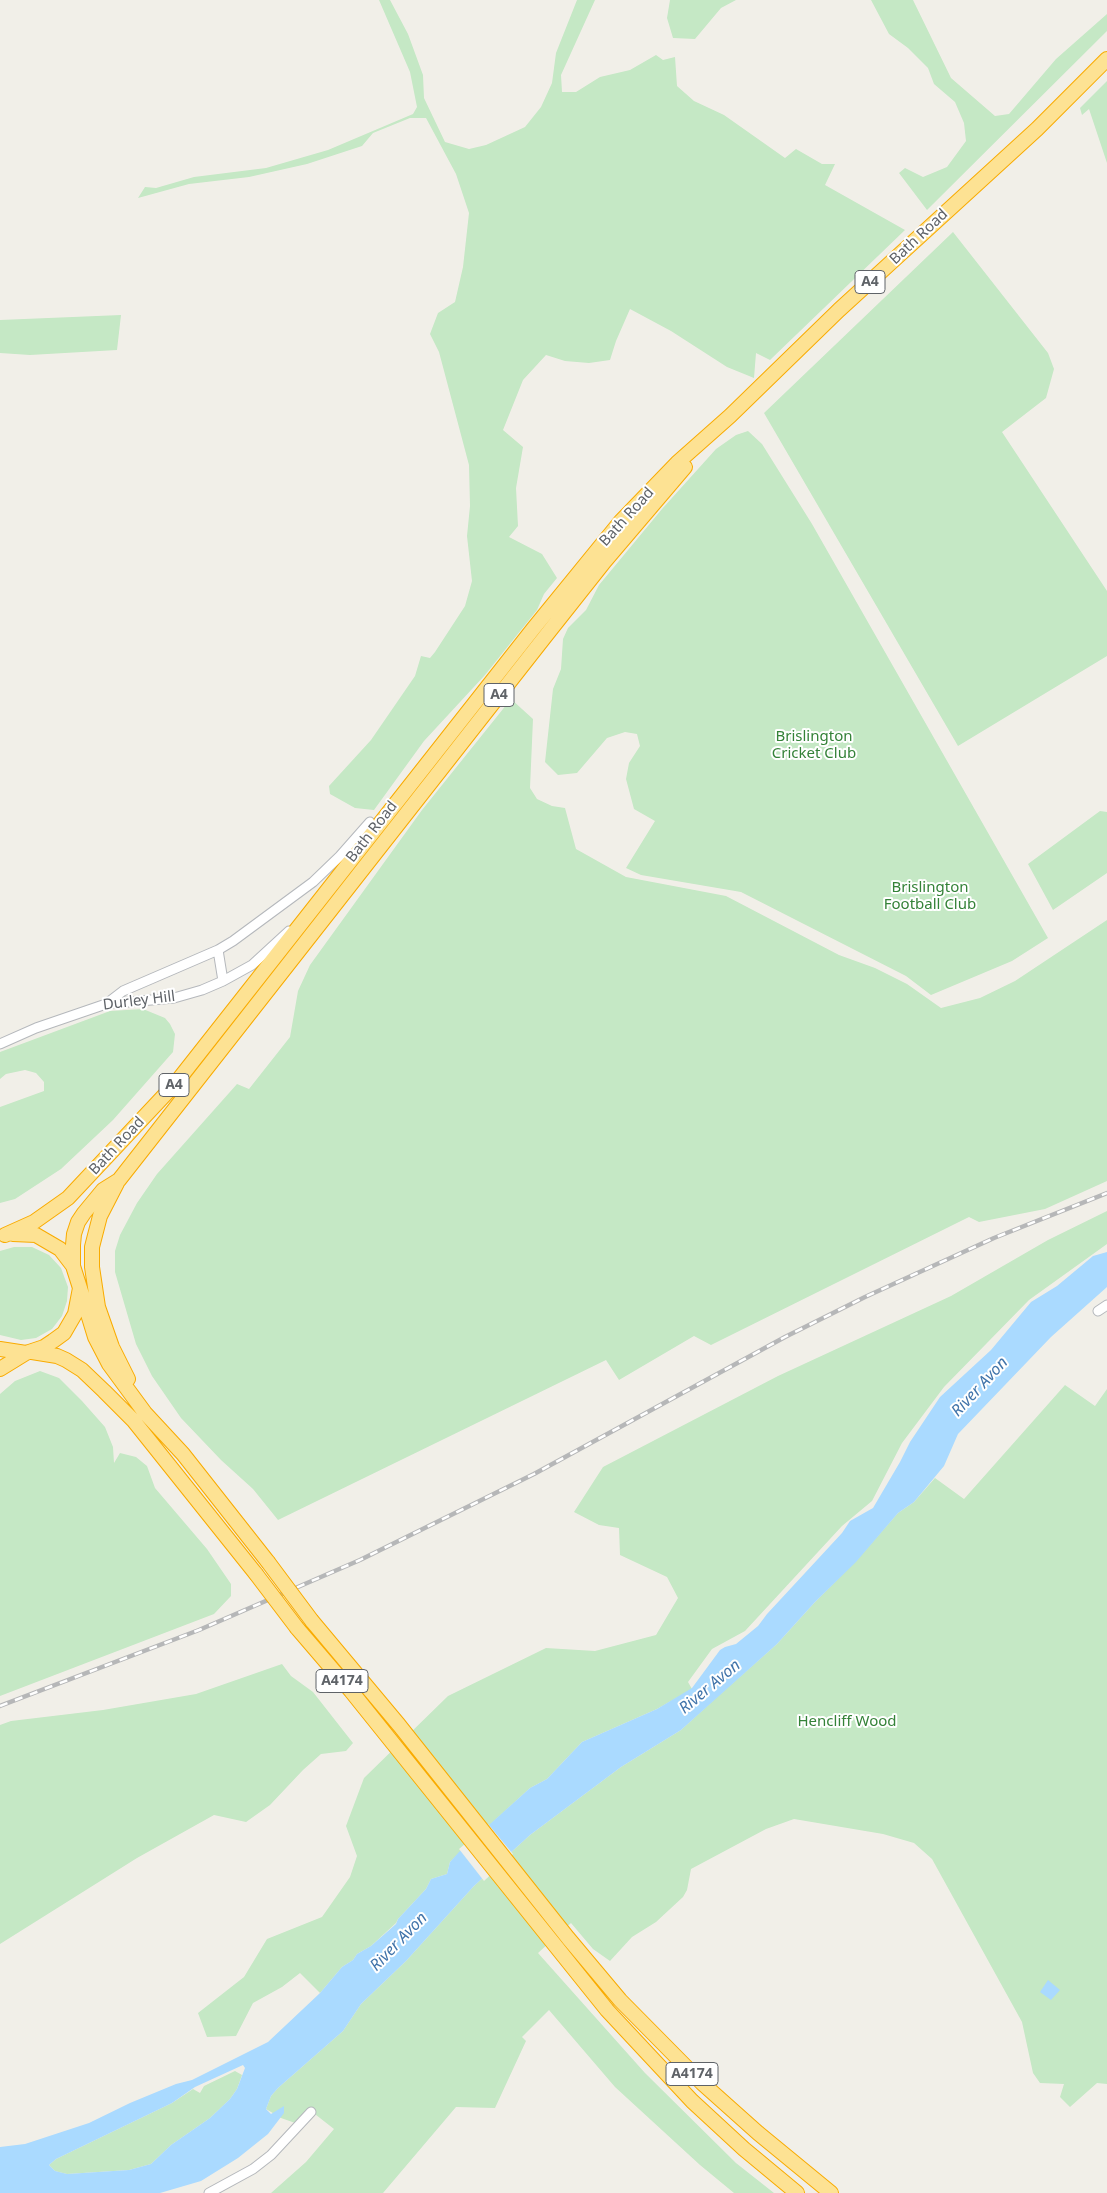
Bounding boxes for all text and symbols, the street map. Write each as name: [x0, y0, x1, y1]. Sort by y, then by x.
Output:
street label: Bath Road: [886, 206, 952, 268]
road number: A4: [855, 270, 885, 294]
street label: Bath Road: [596, 484, 658, 550]
road number: A4: [484, 684, 514, 706]
park label: Brislington Cricket Club: [772, 728, 856, 763]
street label: Bath Road: [342, 798, 402, 866]
park label: Brislington Football Club: [884, 879, 976, 914]
street label: Durley Hill: [102, 988, 176, 1014]
road number: A4: [159, 1074, 189, 1096]
street label: Bath Road: [86, 1113, 148, 1179]
water label: River Avon: [948, 1353, 1012, 1421]
water label: River Avon: [675, 1656, 745, 1718]
road number: A4174: [316, 1670, 368, 1692]
park label: Hencliff Wood: [797, 1713, 897, 1731]
water label: River Avon: [366, 1909, 432, 1975]
road number: A4174: [666, 2062, 718, 2086]

